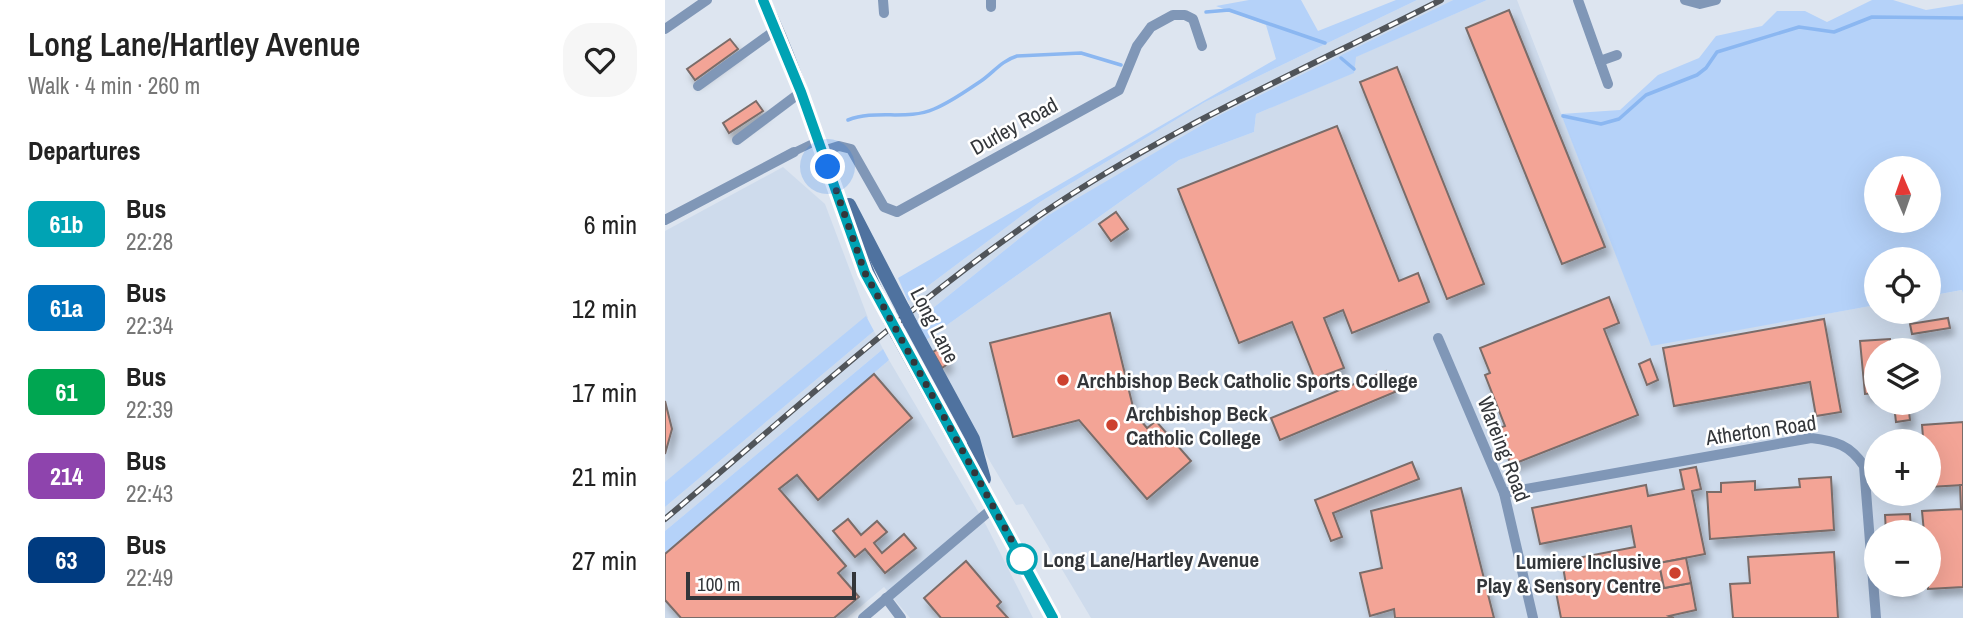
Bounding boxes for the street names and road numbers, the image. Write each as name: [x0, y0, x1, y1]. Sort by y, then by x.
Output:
street label: Durley Road: [965, 90, 1063, 162]
street label: Long Lane: [904, 282, 966, 368]
street label: Wareing Road: [1471, 392, 1537, 506]
street label: Atherton Road: [1703, 408, 1818, 452]

